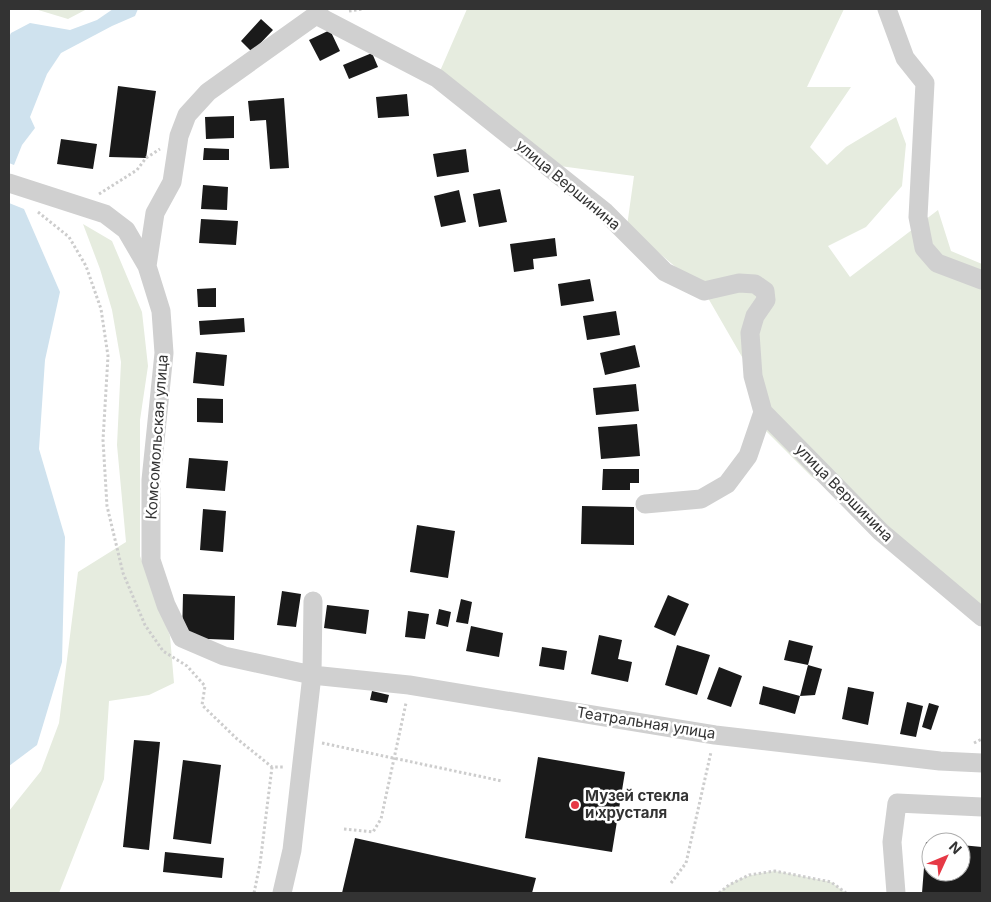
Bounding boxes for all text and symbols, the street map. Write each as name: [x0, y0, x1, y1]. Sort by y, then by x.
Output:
street label: улица Вершинина: [512, 135, 625, 234]
street label: Комсомольская улица: [141, 354, 172, 520]
street label: улица Вершинина: [791, 440, 897, 546]
street label: Театральная улица: [575, 702, 717, 743]
place label: Музей стекла и хрусталя: [585, 786, 689, 822]
marker: Музей стекла и хрусталя: [569, 799, 581, 811]
north arrow: [921, 832, 971, 882]
text: N: [946, 838, 966, 857]

